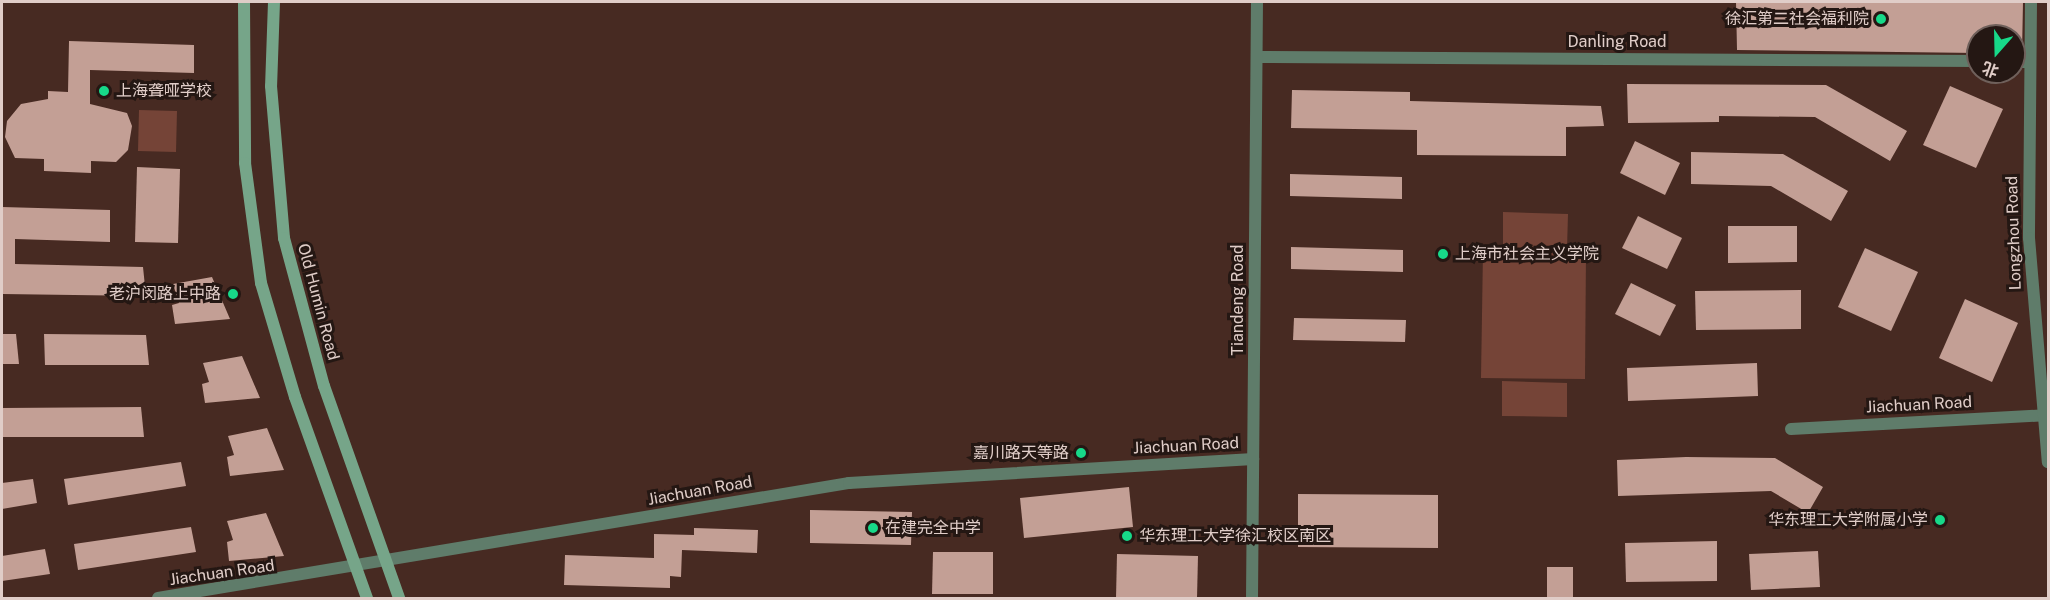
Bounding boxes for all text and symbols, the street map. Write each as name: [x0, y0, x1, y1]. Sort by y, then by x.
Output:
place label: 徐汇第二社会福利院: [1725, 9, 1869, 29]
marker: 徐汇第二社会福利院: [1874, 12, 1888, 26]
north arrow: [1966, 24, 2026, 84]
street label: Danling Road: [1568, 32, 1666, 52]
text: 北: [1980, 58, 2001, 81]
place label: 上海聋哑学校: [116, 81, 212, 101]
marker: 上海聋哑学校: [97, 84, 111, 98]
street label: Longzhou Road: [2002, 176, 2026, 290]
street label: Old Humin Road: [293, 242, 343, 362]
street label: Tiandeng Road: [1228, 244, 1248, 356]
place label: 上海市社会主义学院: [1455, 244, 1599, 264]
marker: 上海市社会主义学院: [1436, 247, 1450, 261]
place label: 老沪闵路上中路: [109, 284, 221, 304]
marker: 老沪闵路上中路: [226, 287, 240, 301]
street label: Jiachuan Road: [1866, 393, 1972, 417]
street label: Jiachuan Road: [1133, 434, 1239, 458]
place label: 嘉川路天等路: [973, 443, 1069, 463]
marker: 嘉川路天等路: [1074, 446, 1088, 460]
street label: Jiachuan Road: [646, 472, 754, 510]
place label: 华东理工大学附属小学: [1768, 510, 1928, 530]
marker: 华东理工大学附属小学: [1933, 513, 1947, 527]
place label: 在建完全中学: [885, 518, 981, 538]
marker: 在建完全中学: [866, 521, 880, 535]
place label: 华东理工大学徐汇校区南区: [1139, 526, 1331, 546]
marker: 华东理工大学徐汇校区南区: [1120, 529, 1134, 543]
street label: Jiachuan Road: [168, 556, 276, 590]

